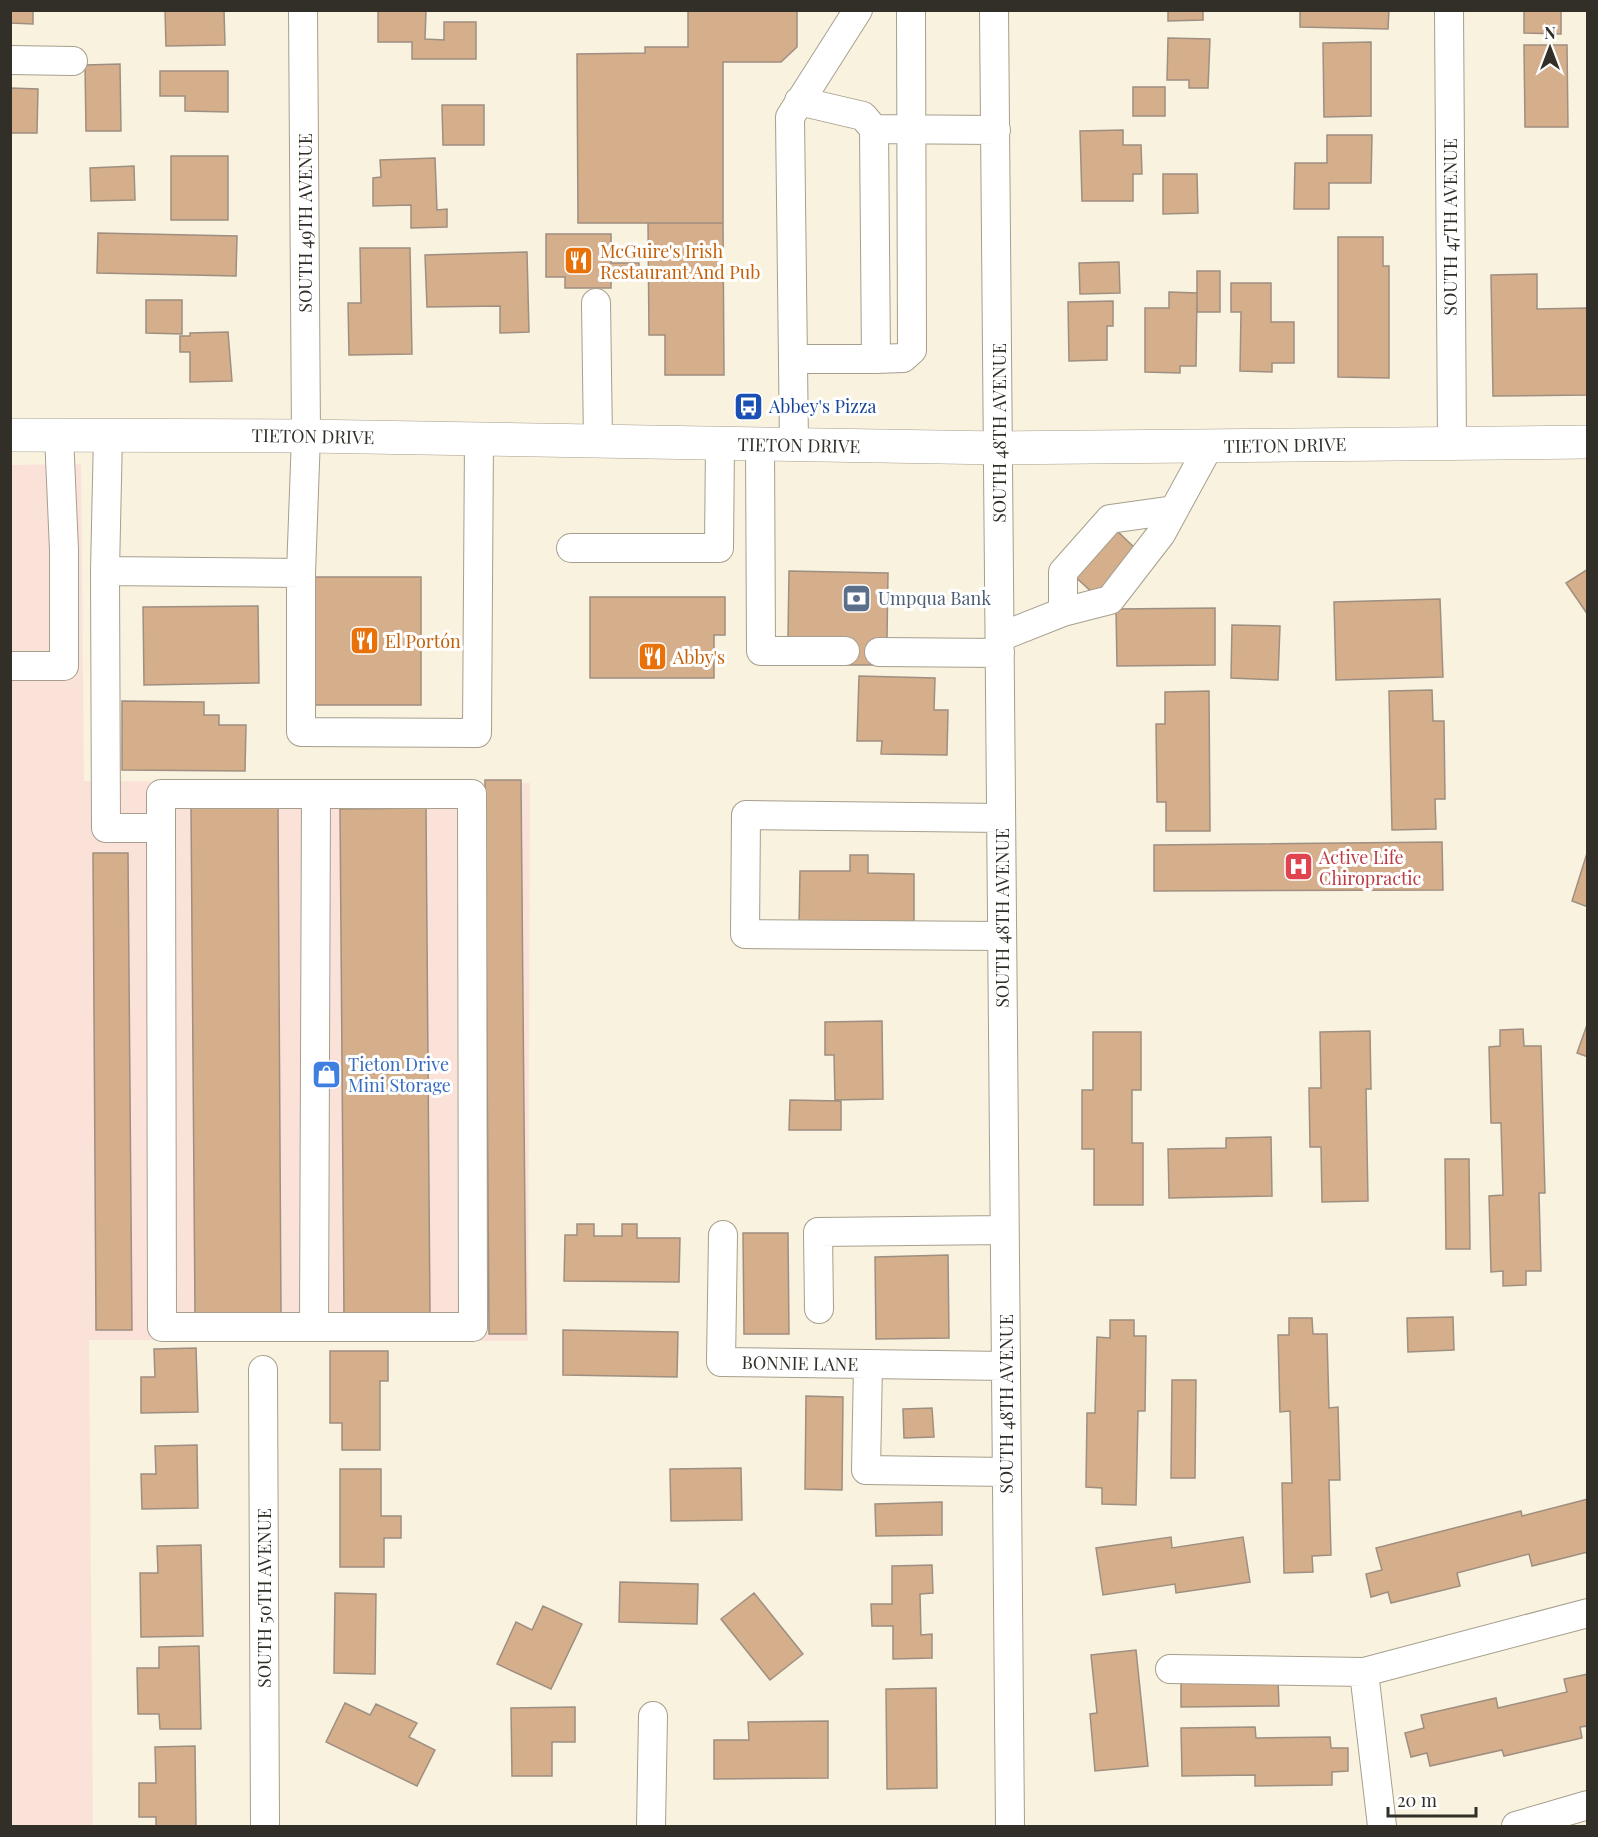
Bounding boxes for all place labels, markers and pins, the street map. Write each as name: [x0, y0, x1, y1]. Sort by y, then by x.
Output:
place label: McGuire's Irish Restaurant And Pub: [600, 239, 760, 284]
restaurant icon: McGuire's Irish Restaurant And Pub: [563, 245, 595, 277]
bus stop icon: Abbey's Pizza: [732, 390, 764, 422]
place label: Abbey's Pizza: [768, 394, 876, 418]
bank icon: Umpqua Bank: [841, 582, 873, 614]
place label: Umpqua Bank: [878, 586, 991, 610]
restaurant icon: El Portón: [348, 625, 380, 657]
place label: El Portón: [385, 629, 461, 653]
restaurant icon: Abby's: [636, 641, 668, 673]
place label: Abby's: [672, 645, 725, 669]
place label: Active Life Chiropractic: [1318, 845, 1422, 890]
hospital icon: Active Life Chiropractic: [1282, 851, 1314, 883]
place label: Tieton Drive Mini Storage: [348, 1052, 451, 1097]
shop icon: Tieton Drive Mini Storage: [311, 1058, 343, 1090]

